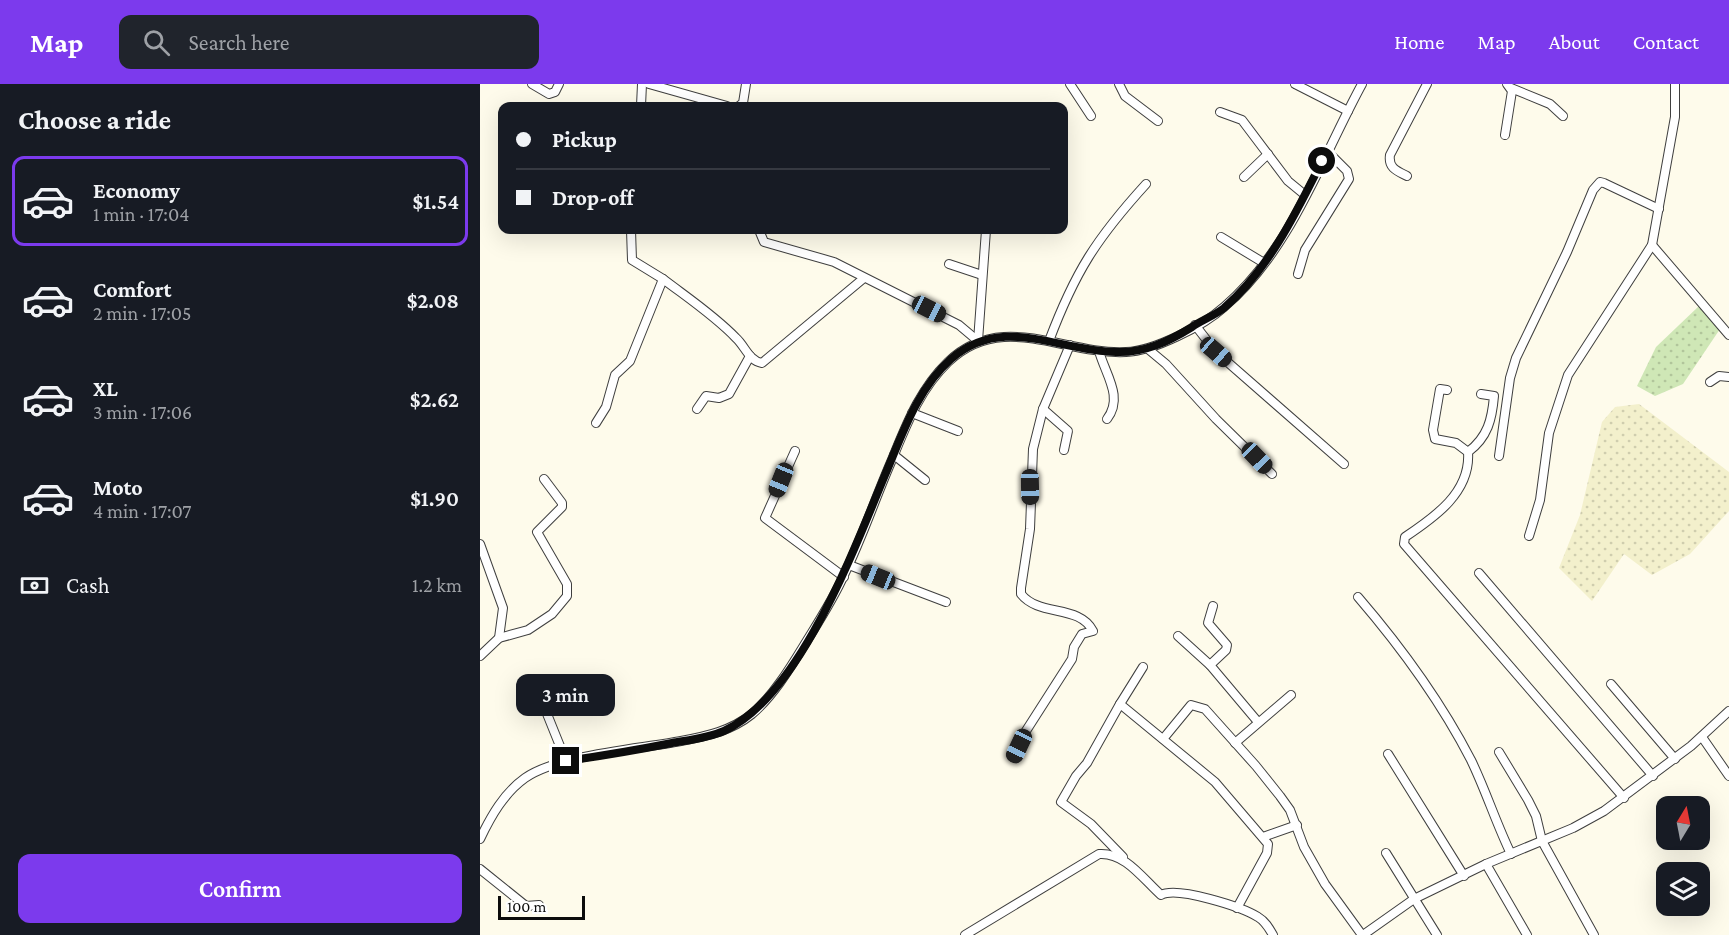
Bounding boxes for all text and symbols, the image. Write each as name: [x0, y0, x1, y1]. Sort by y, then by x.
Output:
search box: [119, 15, 539, 69]
icon: search: [140, 26, 173, 59]
text: Map: [30, 27, 83, 58]
text: Search here: [188, 30, 289, 55]
text: Home: [1394, 30, 1444, 54]
text: Map: [1477, 30, 1516, 54]
text: About: [1549, 30, 1600, 54]
text: Contact: [1633, 30, 1699, 54]
text: Choose a ride: [18, 105, 171, 135]
text: Pickup: [552, 127, 617, 152]
route start: [1308, 147, 1335, 174]
icon: car: [21, 174, 75, 228]
text: Economy: [93, 178, 180, 203]
text: Drop-off: [552, 185, 634, 210]
text: $1.54: [413, 189, 459, 214]
text: 1 min · 17:04: [93, 203, 189, 225]
icon: car: [21, 273, 75, 327]
text: Comfort: [93, 277, 171, 302]
text: $2.08: [407, 288, 459, 313]
car: [909, 293, 949, 325]
text: 2 min · 17:05: [93, 302, 192, 324]
car: [1197, 333, 1235, 371]
icon: car: [21, 372, 75, 426]
text: XL: [93, 376, 118, 401]
text: $2.62: [410, 387, 459, 412]
text: 3 min · 17:06: [93, 401, 192, 423]
car: [1238, 439, 1276, 477]
car: [766, 460, 796, 500]
car: [1021, 469, 1039, 505]
icon: car: [21, 471, 75, 525]
text: Moto: [93, 475, 143, 500]
text: $1.90: [410, 486, 459, 511]
text: 4 min · 17:07: [93, 500, 192, 522]
car: [858, 562, 898, 592]
icon: cash: [18, 569, 51, 602]
text: Cash: [66, 573, 110, 598]
text: 1.2 km: [412, 574, 462, 596]
callout: 3 min: [516, 674, 616, 716]
text: 3 min: [542, 684, 589, 706]
car: [1003, 726, 1035, 766]
route end: [552, 747, 579, 774]
north arrow: [1656, 796, 1710, 850]
map controls: [1656, 796, 1710, 916]
button: Confirm: [18, 854, 462, 923]
button: layers: [1656, 862, 1710, 916]
scale bar: [498, 893, 585, 920]
text: 100 m: [507, 898, 546, 915]

